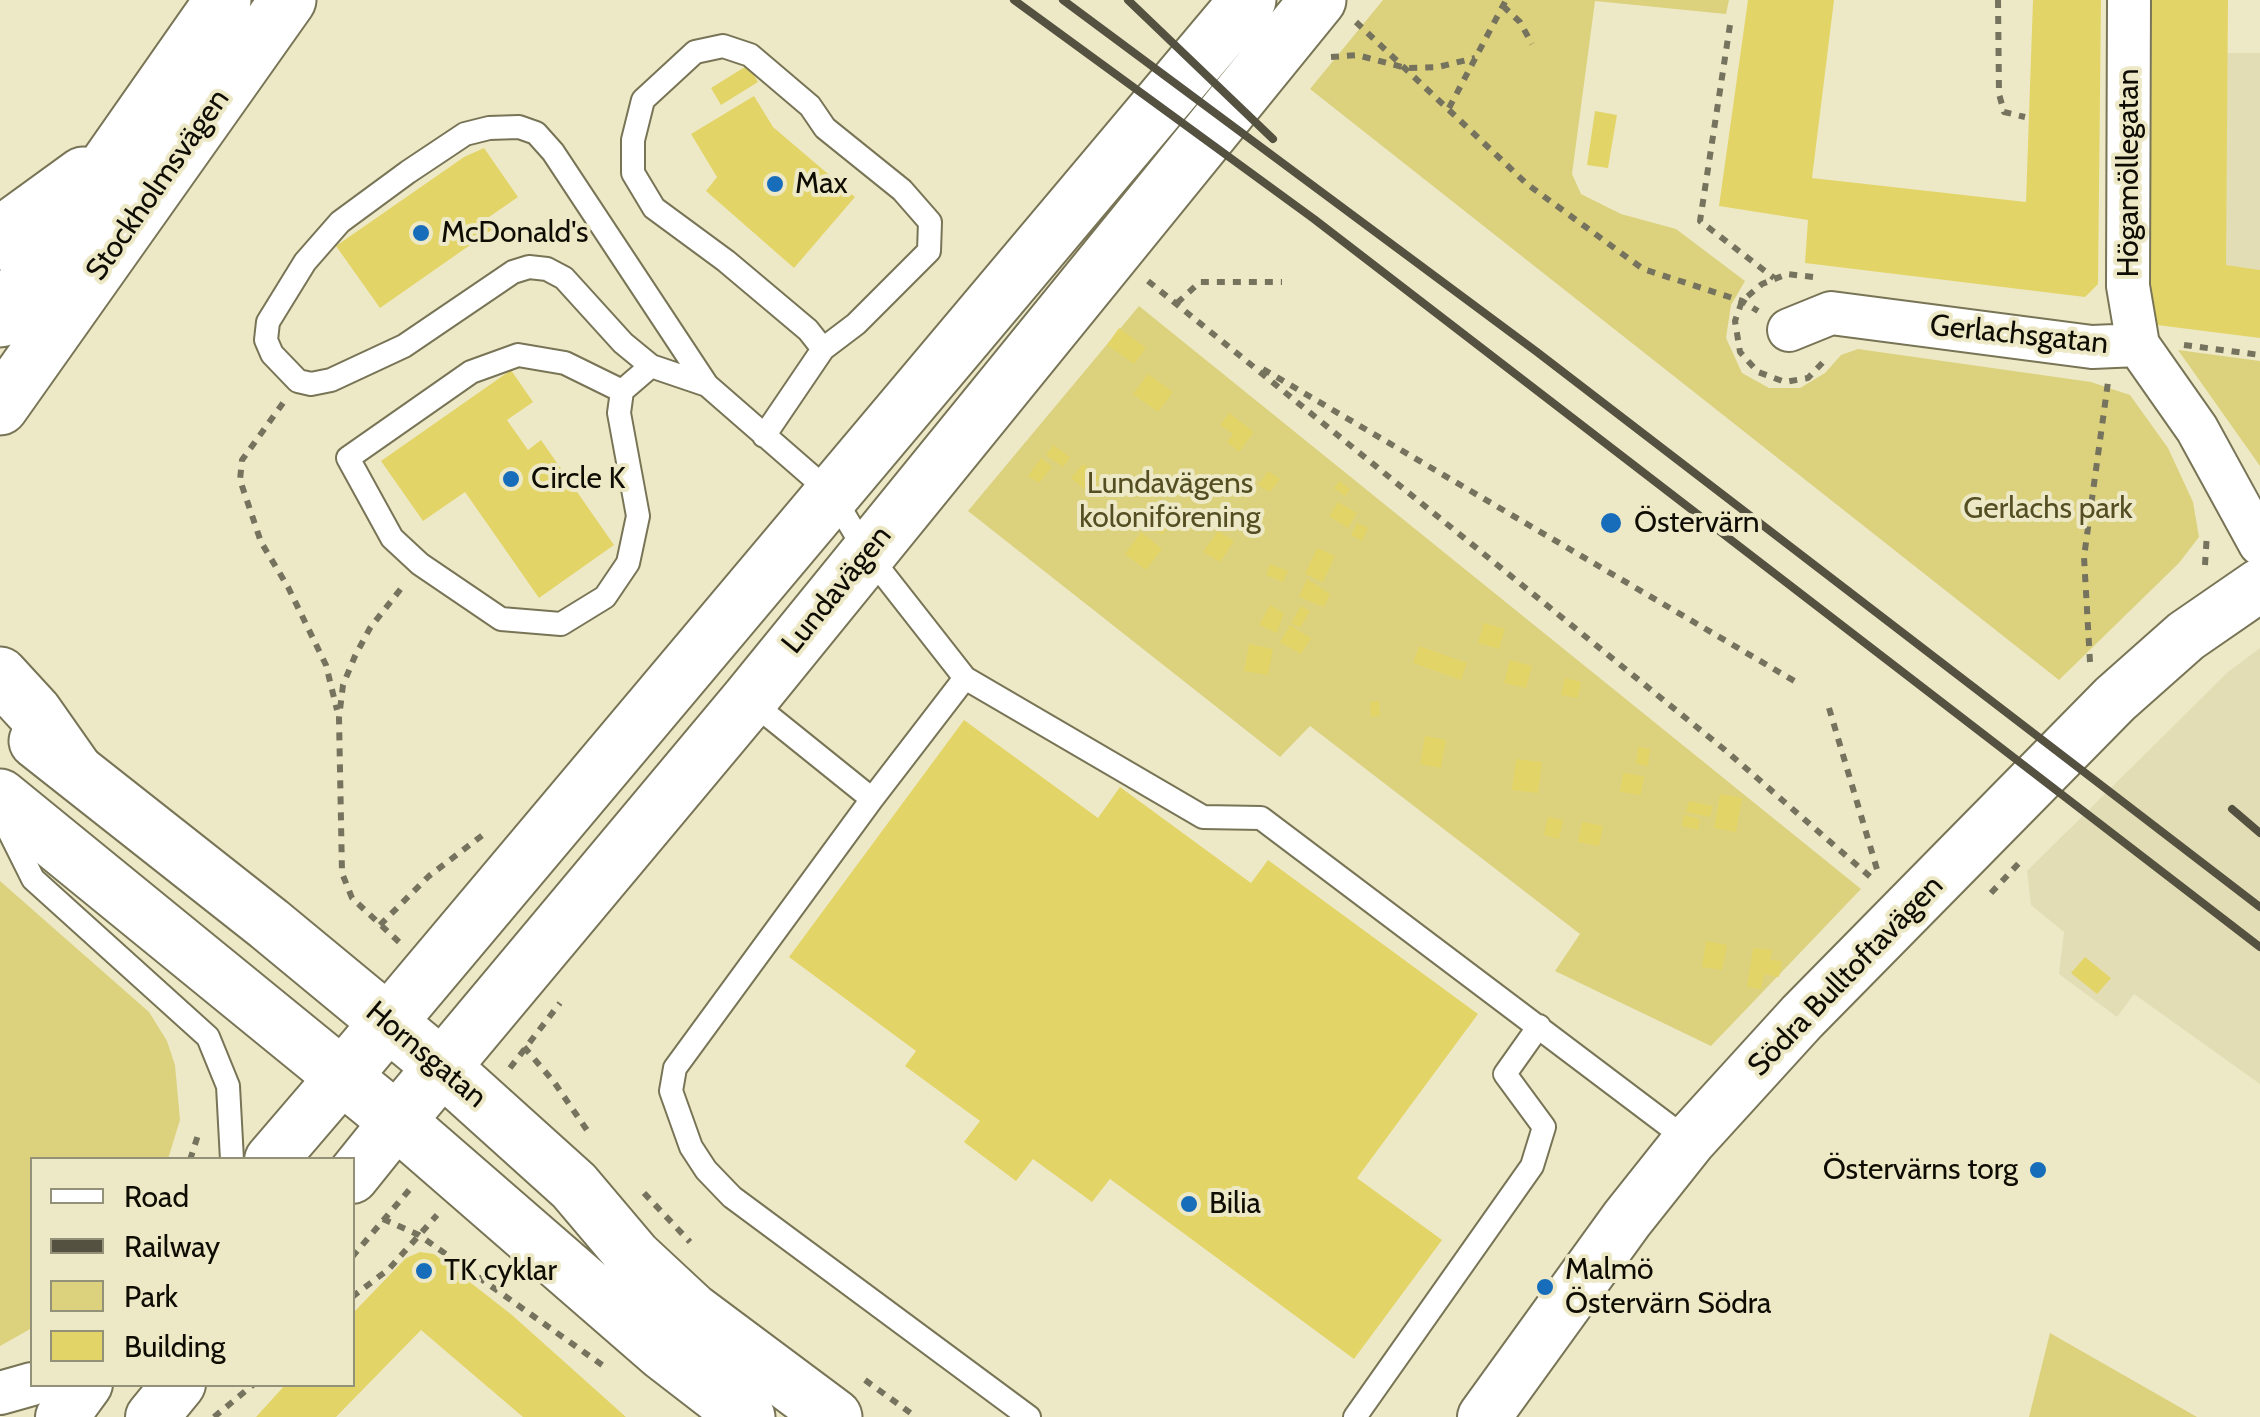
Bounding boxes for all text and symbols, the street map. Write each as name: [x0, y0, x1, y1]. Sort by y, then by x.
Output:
street label: Högamöllegatan: [2111, 68, 2147, 278]
street label: Stockholmsvägen: [79, 82, 237, 288]
place label: Max: [795, 166, 848, 202]
marker: Max: [764, 173, 786, 195]
place label: McDonald's: [441, 215, 588, 251]
marker: McDonald's: [410, 222, 432, 244]
street label: Gerlachsgatan: [1928, 308, 2110, 362]
place label: Circle K: [531, 461, 625, 497]
park label: Lundavägens koloniförening: [1079, 466, 1261, 536]
marker: Circle K: [500, 468, 522, 490]
park label: Gerlachs park: [1963, 491, 2133, 527]
place label: Östervärn: [1634, 505, 1759, 541]
marker: Östervärn: [1598, 510, 1624, 536]
street label: Lundavägen: [775, 519, 899, 661]
street label: Södra Bulltoftavägen: [1741, 868, 1951, 1084]
street label: Hornsgatan: [358, 994, 494, 1116]
place label: Östervärns torg: [1823, 1152, 2018, 1188]
legend: [30, 1157, 355, 1387]
marker: Östervärns torg: [2027, 1159, 2049, 1181]
text: Road: [124, 1178, 189, 1215]
place label: Bilia: [1209, 1186, 1261, 1222]
marker: Bilia: [1178, 1193, 1200, 1215]
text: Railway: [124, 1228, 220, 1265]
place label: Malmö Östervärn Södra: [1565, 1252, 1771, 1322]
place label: TK cyklar: [444, 1253, 557, 1289]
marker: TK cyklar: [413, 1260, 435, 1282]
marker: Malmö Östervärn Södra: [1534, 1276, 1556, 1298]
text: Park: [124, 1278, 178, 1315]
text: Building: [124, 1328, 226, 1365]

